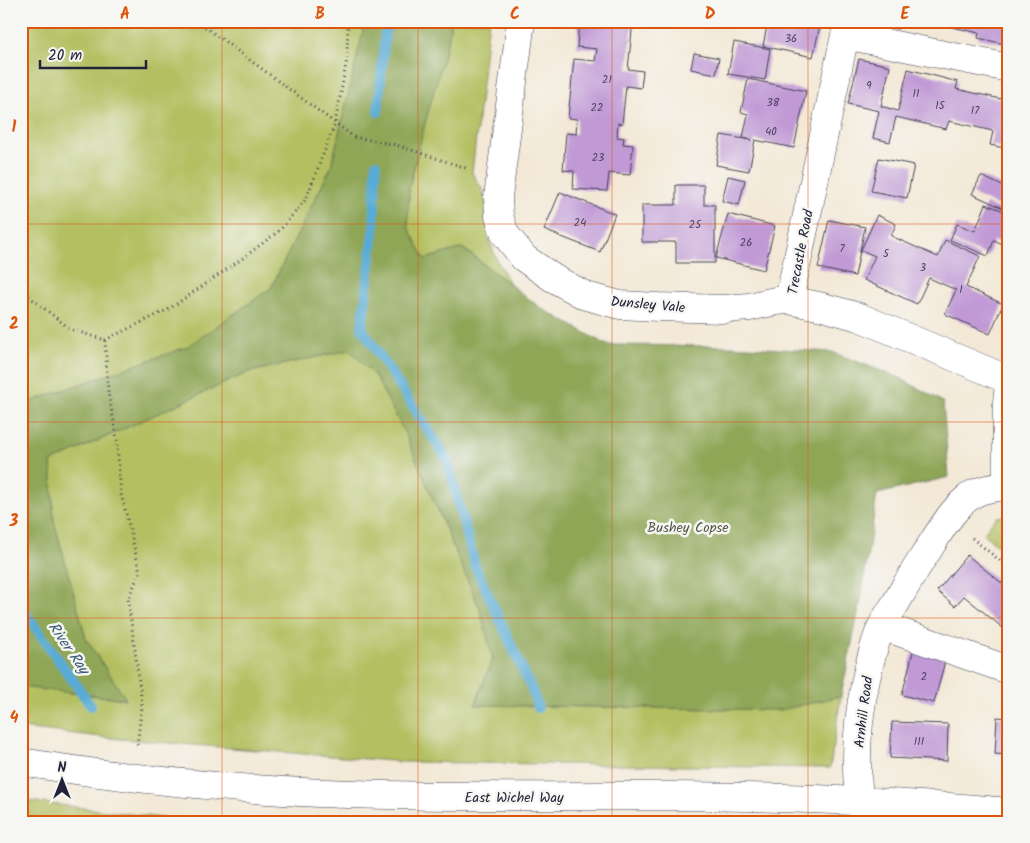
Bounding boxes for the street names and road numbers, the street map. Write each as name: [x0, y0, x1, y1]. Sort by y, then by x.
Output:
street label: Trecastle Road: [782, 207, 820, 297]
street label: Dunsley Vale: [610, 291, 687, 319]
street label: Arnhill Road: [849, 674, 879, 749]
street label: East Wichel Way: [464, 787, 564, 809]

